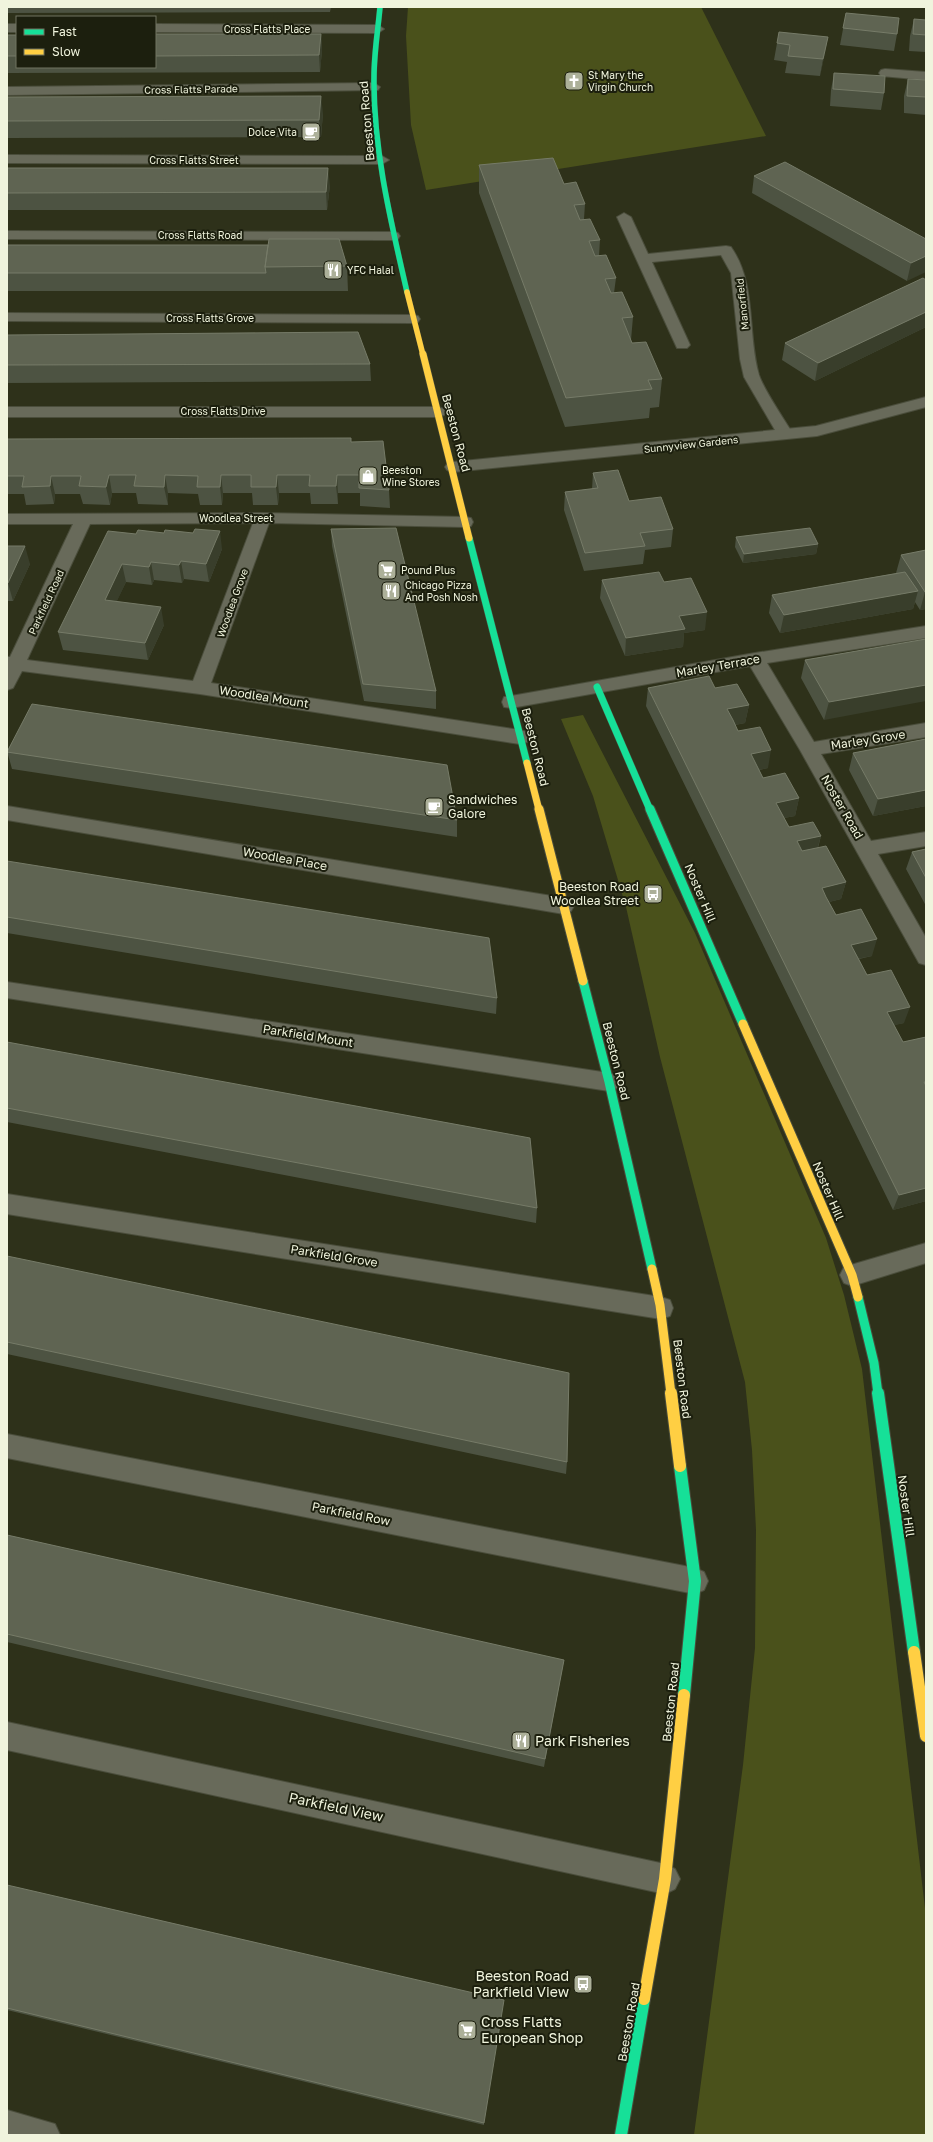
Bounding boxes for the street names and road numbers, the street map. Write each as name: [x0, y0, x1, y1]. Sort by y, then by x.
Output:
street label: Cross Flatts Place: [224, 23, 311, 35]
street label: Beeston Road: [356, 80, 377, 162]
street label: Cross Flatts Parade: [144, 82, 238, 96]
street label: Cross Flatts Street: [149, 154, 239, 166]
street label: Cross Flatts Road: [158, 229, 242, 241]
street label: Manorfield: [733, 278, 751, 330]
street label: Cross Flatts Grove: [166, 312, 254, 324]
street label: Beeston Road: [439, 392, 474, 474]
street label: Cross Flatts Drive: [181, 405, 266, 417]
street label: Sunnyview Gardens: [643, 433, 739, 455]
street label: Woodlea Street: [199, 512, 273, 524]
street label: Woodlea Grove: [214, 567, 250, 639]
street label: Parkfield Road: [26, 568, 66, 636]
street label: Marley Terrace: [675, 651, 761, 680]
street label: Woodlea Mount: [218, 682, 310, 711]
street label: Beeston Road: [519, 706, 552, 788]
street label: Marley Grove: [830, 726, 906, 753]
street label: Noster Road: [818, 772, 867, 841]
street label: Woodlea Place: [242, 844, 328, 873]
street label: Noster Hill: [681, 861, 720, 924]
street label: Beeston Road: [600, 1020, 633, 1102]
street label: Parkfield Mount: [262, 1021, 355, 1050]
street label: Noster Hill: [809, 1159, 848, 1222]
street label: Parkfield Grove: [289, 1241, 379, 1270]
street label: Beeston Road: [670, 1338, 695, 1420]
street label: Noster Hill: [895, 1474, 918, 1538]
street label: Parkfield Row: [311, 1499, 392, 1529]
street label: Beeston Road: [659, 1661, 682, 1743]
street label: Parkfield View: [287, 1788, 385, 1825]
street label: Beeston Road: [614, 1981, 643, 2063]

